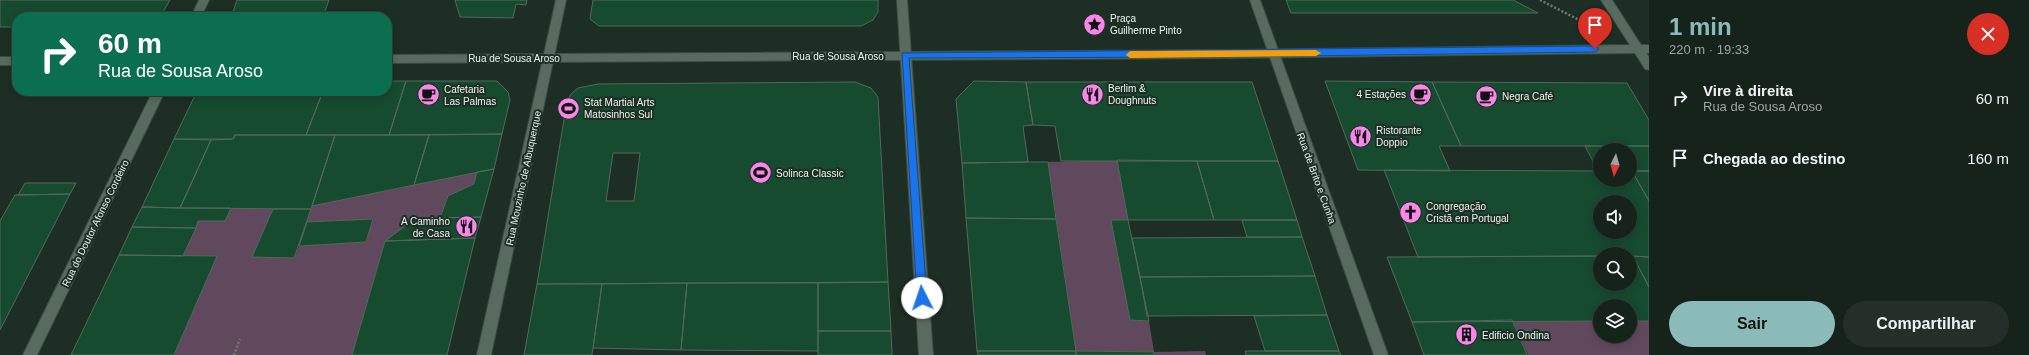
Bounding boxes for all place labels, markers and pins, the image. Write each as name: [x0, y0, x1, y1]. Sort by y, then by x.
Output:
pin: [1578, 8, 1612, 49]
place icon: Praça Guilherme Pinto: [1081, 11, 1107, 37]
place label: Praça Guilherme Pinto: [1110, 13, 1182, 36]
restaurant icon: Berlim & Doughnuts: [1080, 81, 1106, 107]
cafe icon: 4 Estações: [1408, 81, 1434, 107]
cafe icon: Cafetaria Las Palmas: [415, 82, 441, 108]
place label: Berlim & Doughnuts: [1108, 83, 1156, 106]
cafe icon: Negra Café: [1473, 83, 1499, 109]
place label: Cafetaria Las Palmas: [444, 84, 496, 107]
place label: 4 Estações: [1357, 89, 1406, 100]
place label: Negra Café: [1502, 91, 1554, 102]
sports icon: Stat Martial Arts Matosinhos Sul: [556, 95, 582, 121]
place label: Stat Martial Arts Matosinhos Sul: [584, 97, 655, 120]
restaurant icon: Ristorante Doppio: [1347, 123, 1373, 149]
place label: Ristorante Doppio: [1376, 125, 1422, 148]
sports icon: Solinca Classic: [747, 160, 773, 186]
place label: Solinca Classic: [776, 168, 844, 179]
church icon: Congregação Cristã em Portugal: [1397, 199, 1423, 225]
place label: Congregação Cristã em Portugal: [1426, 201, 1509, 224]
restaurant icon: A Caminho de Casa: [453, 214, 479, 240]
place label: A Caminho de Casa: [401, 216, 450, 239]
building icon: Edificio Ondina: [1454, 322, 1480, 348]
place label: Edificio Ondina: [1482, 330, 1550, 341]

